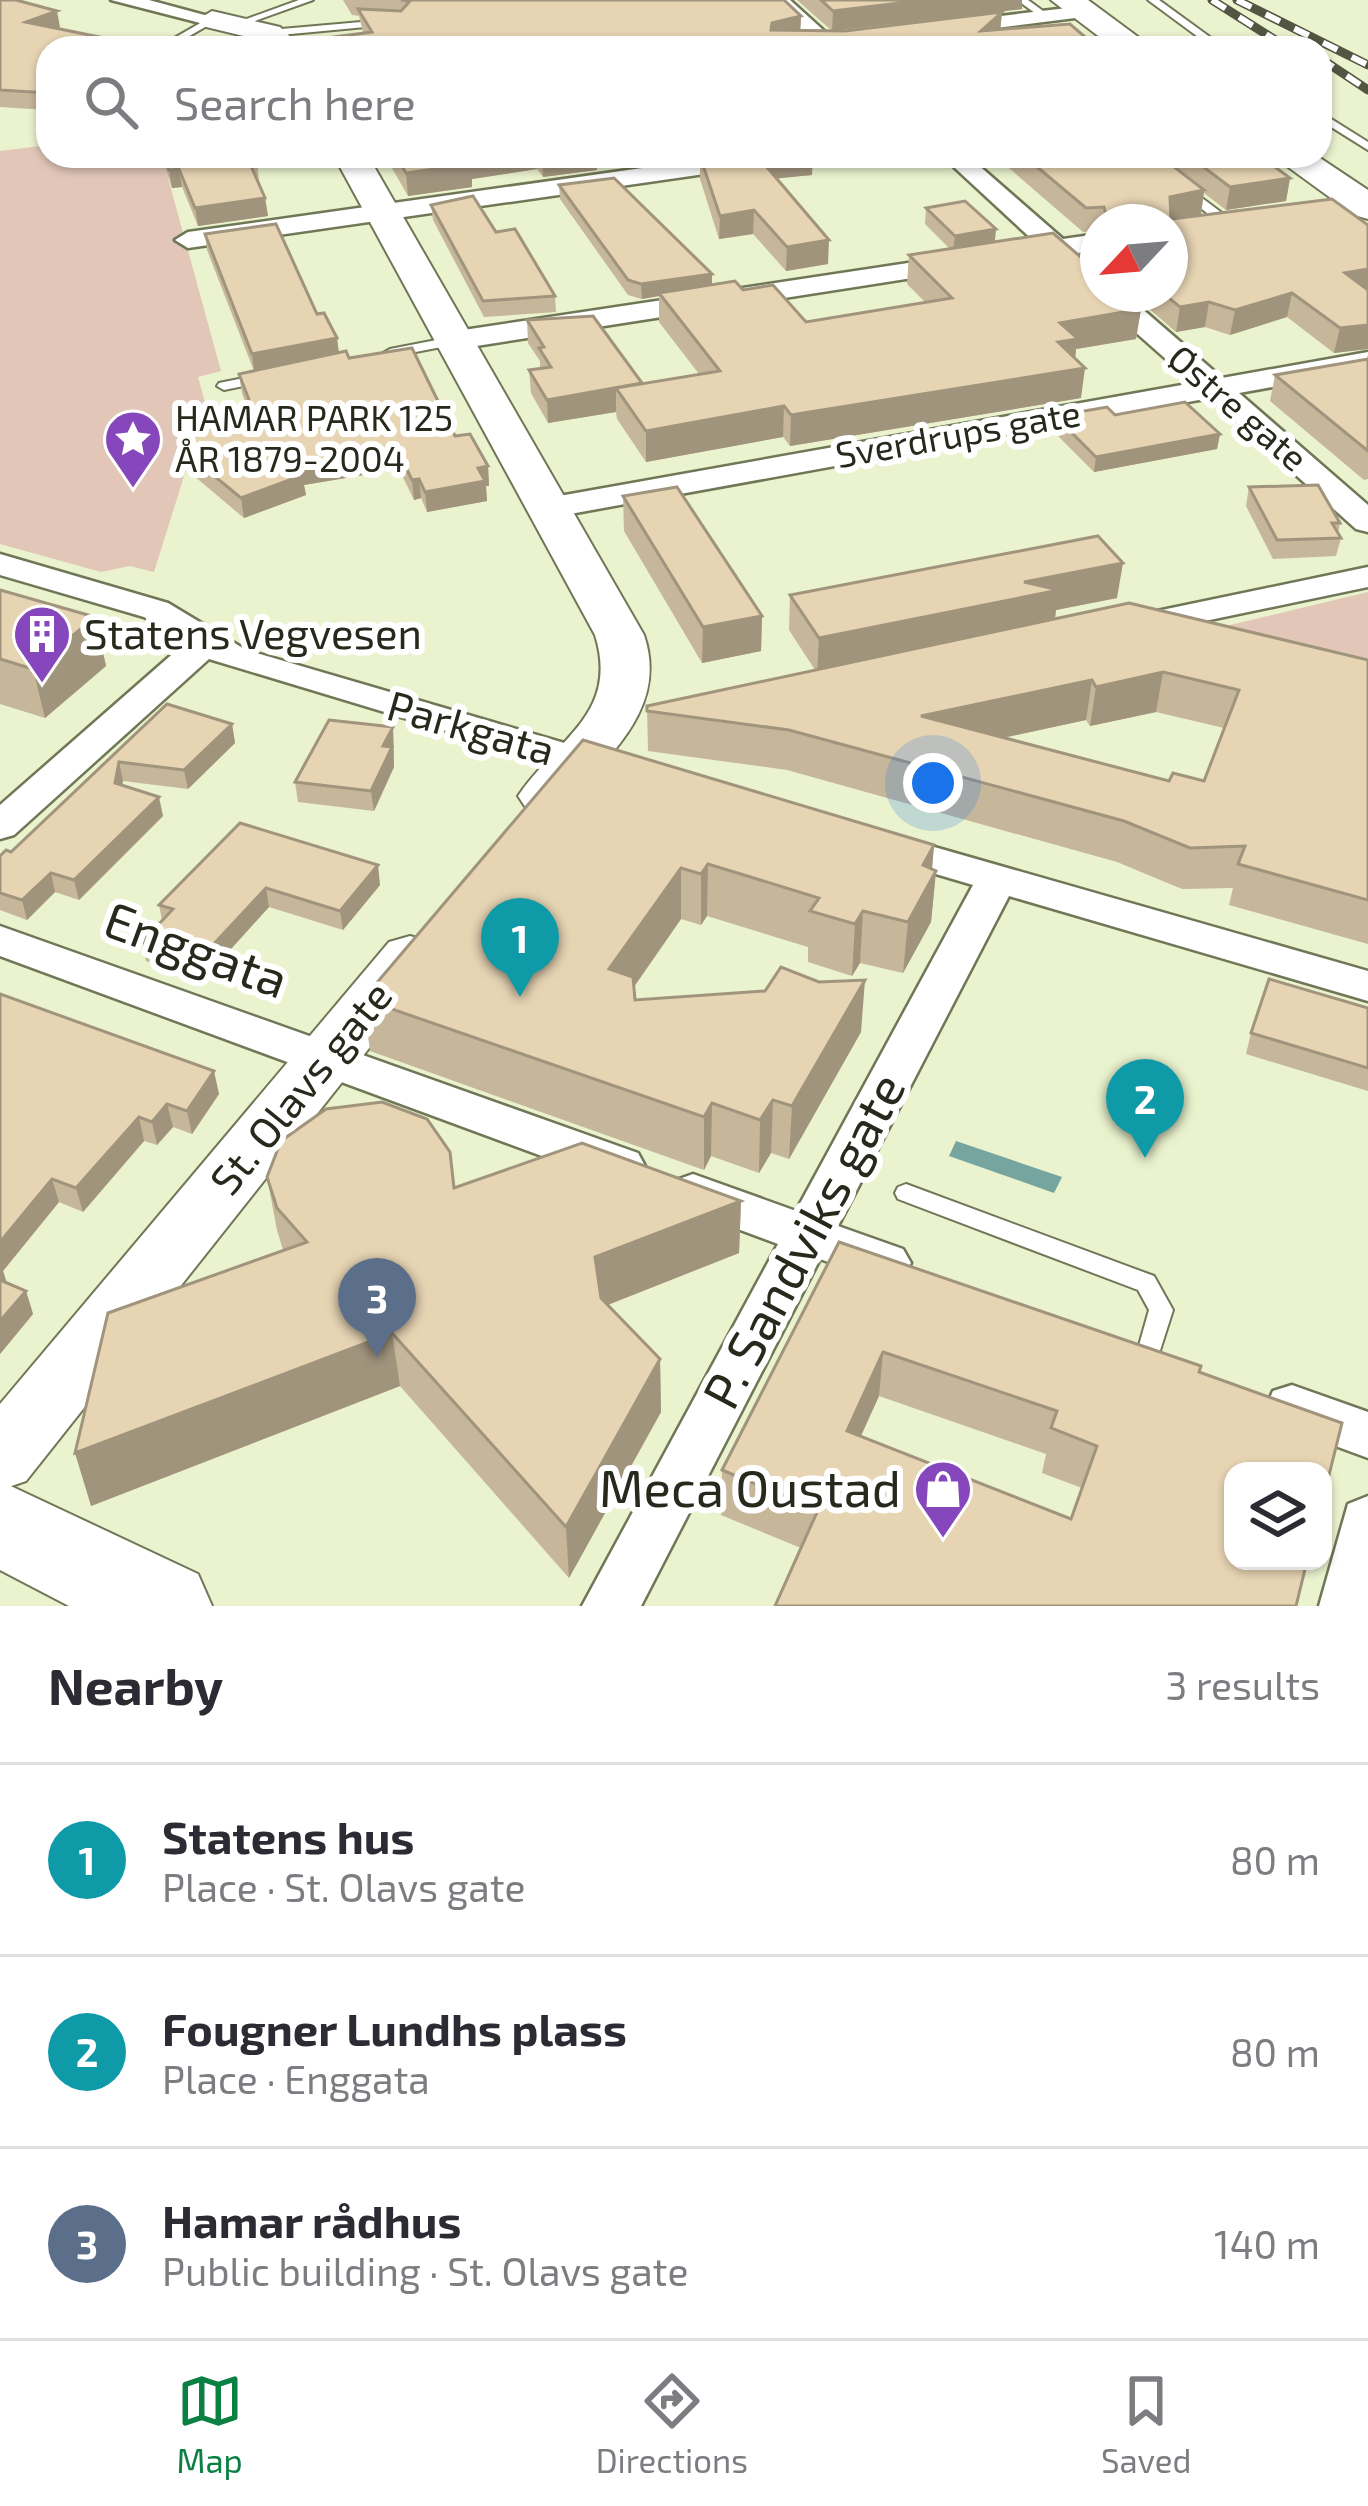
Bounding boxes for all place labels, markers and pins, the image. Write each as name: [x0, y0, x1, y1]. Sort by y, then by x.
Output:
place label: HAMAR PARK 125 ÅR 1879-2004: [175, 395, 453, 479]
place icon: HAMAR PARK 125 ÅR 1879-2004: [102, 408, 164, 490]
building icon: Statens Vegvesen: [11, 603, 73, 685]
place label: Statens Vegvesen: [84, 607, 422, 657]
pin: 1: [481, 898, 559, 997]
pin: 2: [1106, 1059, 1184, 1158]
pin: 3: [338, 1258, 416, 1357]
place label: Meca Oustad: [599, 1456, 901, 1517]
shop icon: Meca Oustad: [912, 1458, 974, 1540]

